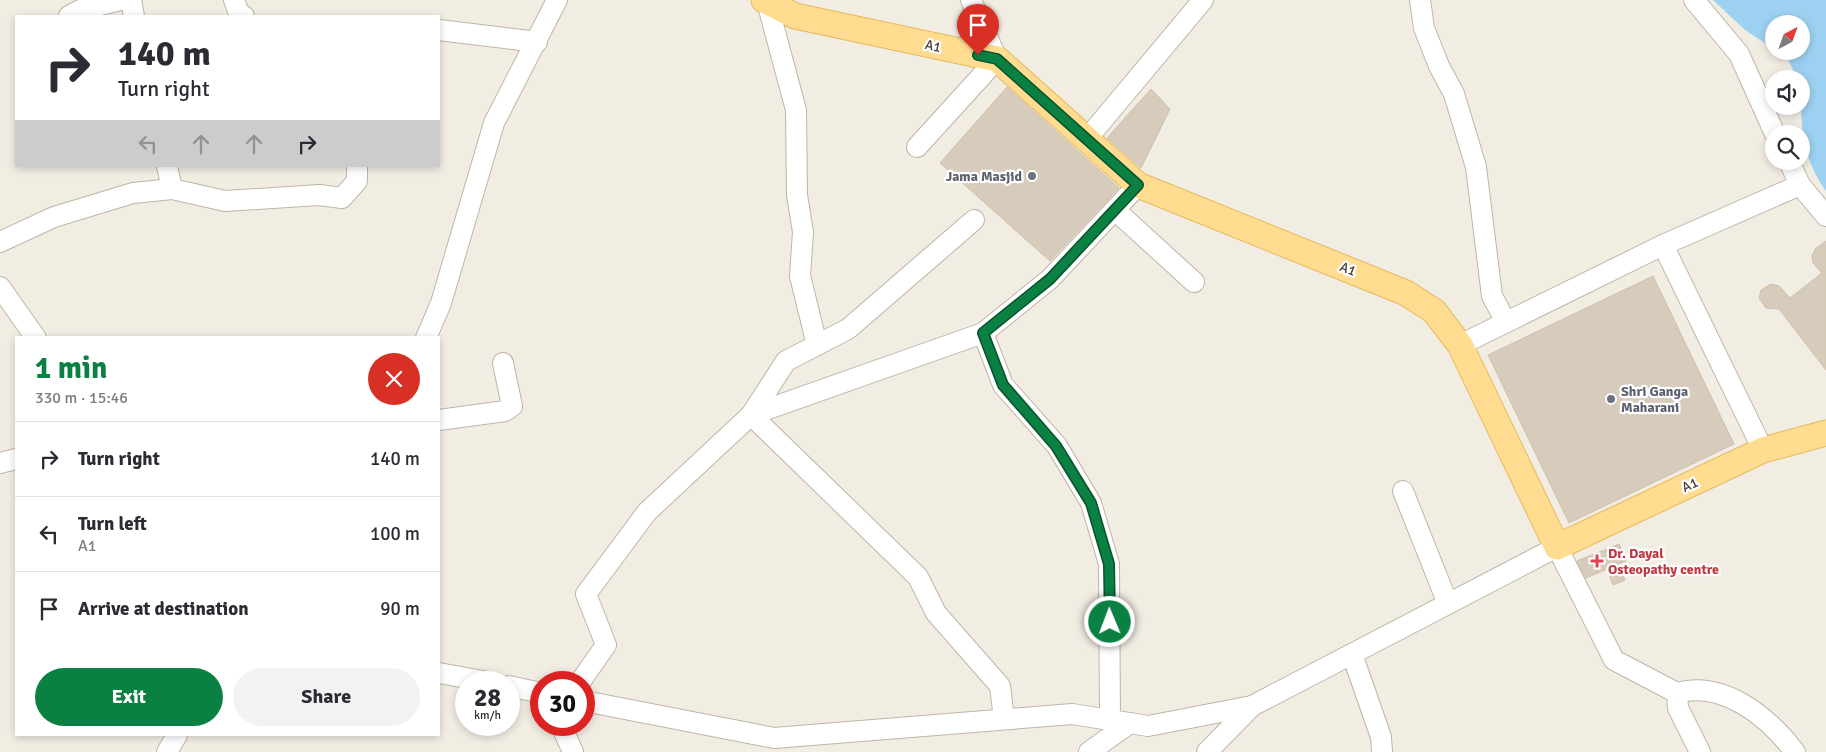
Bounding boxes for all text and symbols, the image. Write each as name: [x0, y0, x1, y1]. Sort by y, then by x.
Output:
pin: [957, 4, 999, 55]
icon: arrive: [964, 11, 992, 39]
north arrow: [1765, 15, 1810, 60]
map controls: [1765, 15, 1810, 170]
text: 140 m: [118, 32, 211, 75]
icon: right: [35, 35, 100, 100]
street label: A1: [923, 36, 943, 56]
button: sound: [1765, 70, 1810, 115]
text: Turn right: [118, 75, 210, 102]
button: search: [1765, 125, 1810, 170]
icon: left: [134, 130, 162, 158]
icon: ahead: [187, 130, 215, 158]
icon: ahead: [240, 130, 268, 158]
icon: right: [293, 130, 321, 158]
place label: Jama Masjid: [946, 168, 1022, 185]
marker: Jama Masjid: [1026, 170, 1038, 182]
street label: A1: [1337, 258, 1359, 280]
text: 1 min: [35, 350, 107, 387]
button: close: [368, 353, 420, 405]
place label: Shri Ganga Maharani: [1621, 383, 1688, 416]
text: 330 m · 15:46: [35, 388, 128, 408]
marker: Shri Ganga Maharani: [1605, 393, 1617, 405]
icon: right: [35, 445, 63, 473]
text: Turn right: [78, 447, 160, 471]
text: 140 m: [370, 447, 420, 471]
street label: A1: [1679, 474, 1701, 496]
text: Turn left: [78, 512, 147, 536]
icon: left: [35, 520, 63, 548]
text: 100 m: [370, 522, 420, 546]
text: A1: [78, 536, 96, 556]
place label: Dr. Dayal Osteopathy centre: [1608, 545, 1719, 578]
marker: Dr. Dayal Osteopathy centre: [1590, 554, 1604, 568]
icon: arrive: [35, 595, 63, 623]
position arrow: [1083, 595, 1135, 647]
text: Arrive at destination: [78, 597, 249, 621]
text: 90 m: [380, 597, 420, 621]
button: Exit: [35, 668, 223, 726]
button: Share: [233, 668, 420, 726]
speed limit sign: 30: [530, 671, 595, 736]
text: 28: [474, 682, 501, 713]
text: km/h: [474, 708, 501, 723]

